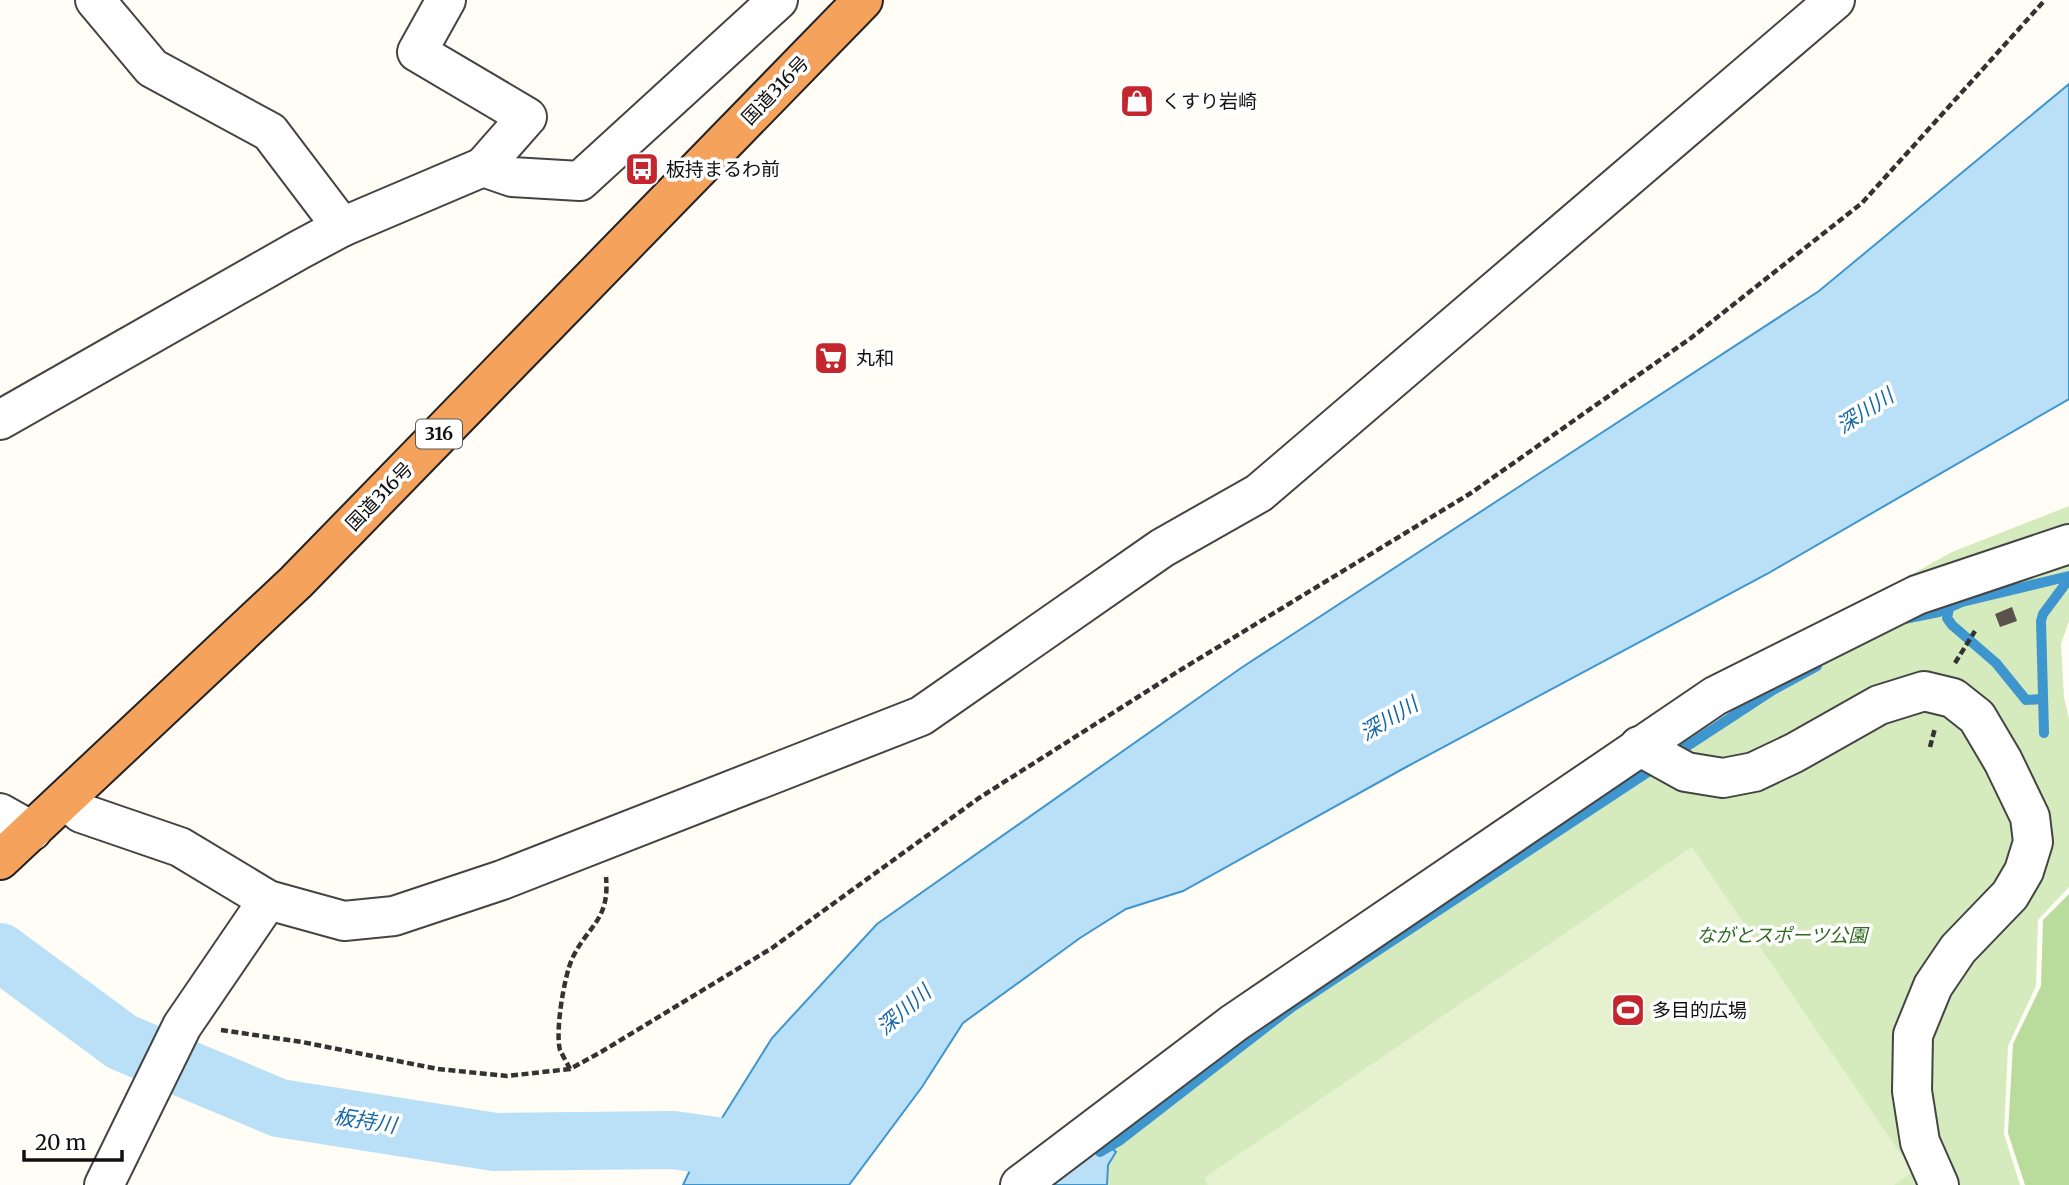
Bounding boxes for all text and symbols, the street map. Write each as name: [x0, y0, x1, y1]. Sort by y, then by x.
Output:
street label: 国道316号: [736, 51, 814, 129]
shop icon: くすり岩崎: [1118, 82, 1156, 120]
place label: くすり岩崎: [1162, 89, 1257, 113]
bus stop icon: 板持まるわ前: [623, 150, 661, 188]
place label: 板持まるわ前: [666, 157, 780, 181]
supermarket icon: 丸和: [812, 339, 850, 377]
place label: 丸和: [856, 346, 894, 370]
water label: 深川川: [1831, 381, 1900, 439]
road number: 316: [416, 420, 462, 448]
street label: 国道316号: [340, 457, 418, 535]
water label: 深川川: [1355, 690, 1424, 746]
park label: ながとスポーツ公園: [1697, 923, 1870, 947]
water label: 深川川: [871, 977, 938, 1040]
sports icon: 多目的広場: [1609, 991, 1647, 1029]
place label: 多目的広場: [1652, 998, 1747, 1022]
water label: 板持川: [332, 1102, 400, 1139]
scale bar: [24, 1118, 122, 1162]
text: 20 m: [35, 1129, 87, 1156]

